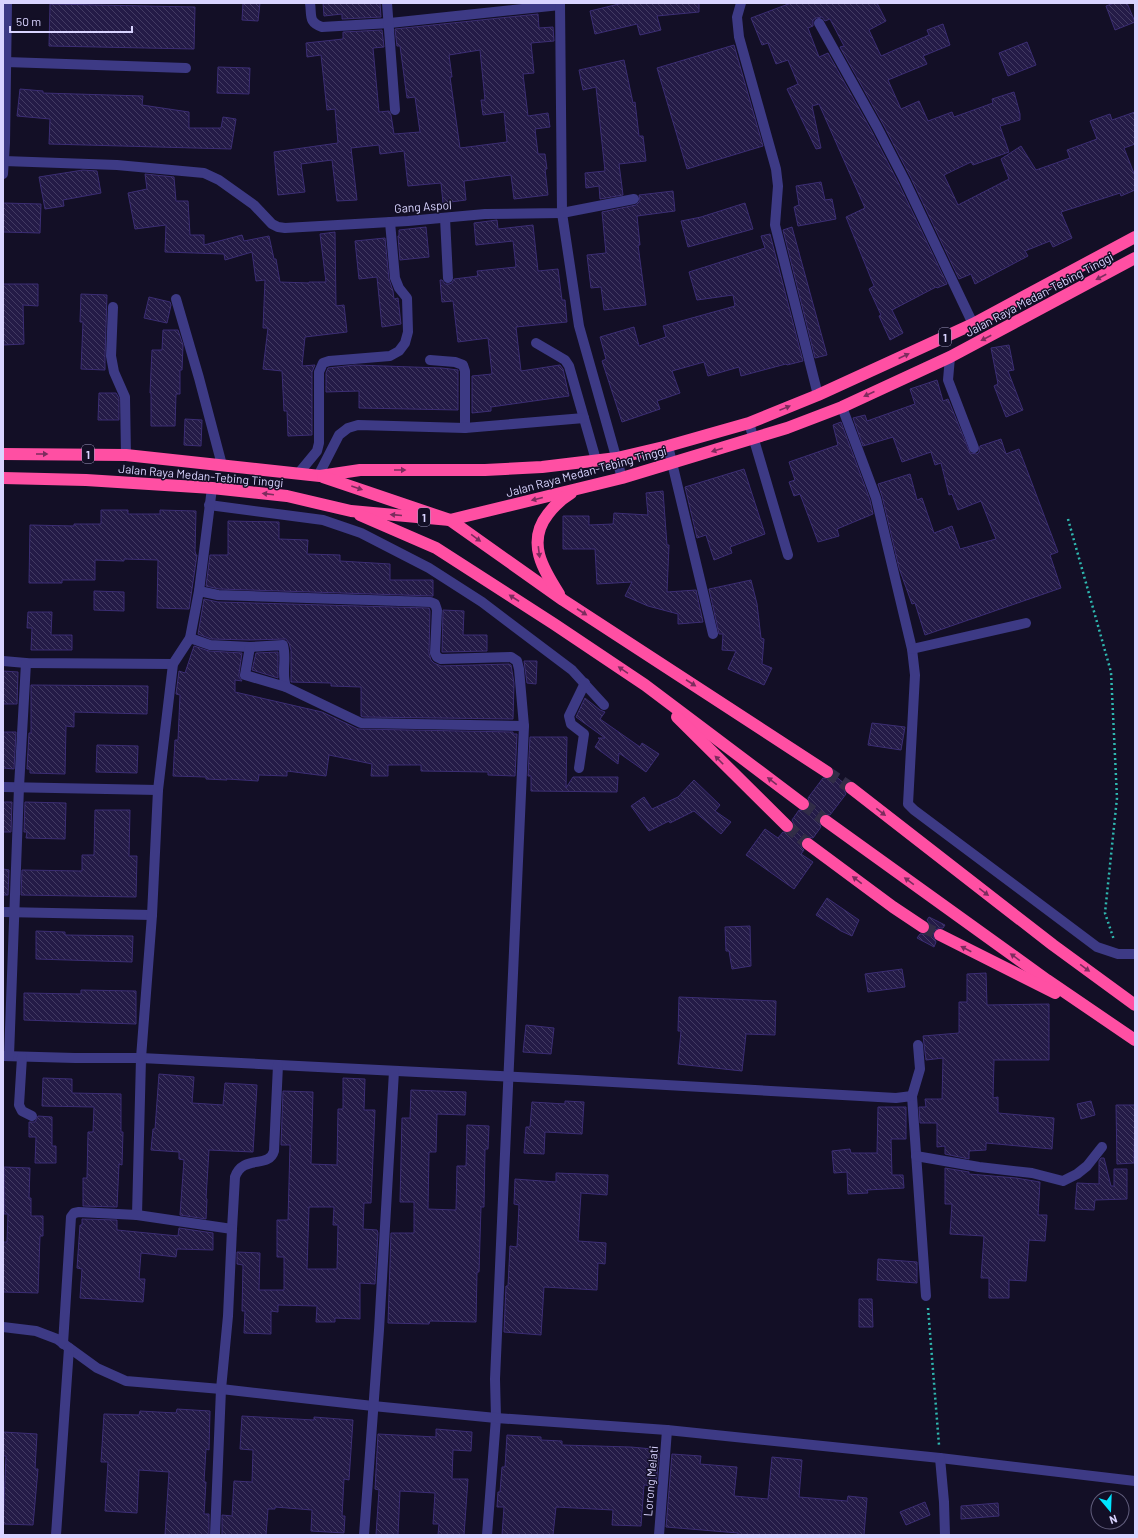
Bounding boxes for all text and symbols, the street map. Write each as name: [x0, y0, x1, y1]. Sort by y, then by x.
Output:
scale bar: [10, 8, 132, 34]
text: 50 m: [16, 14, 41, 28]
street label: Gang Aspol: [394, 197, 452, 215]
street label: Jalan Raya Medan-Tebing Tinggi: [963, 249, 1115, 339]
one-way arrow: [1095, 273, 1106, 280]
road number: 1: [939, 328, 951, 346]
one-way arrow: [980, 335, 992, 341]
one-way arrow: [899, 353, 910, 359]
one-way arrow: [863, 391, 874, 397]
one-way arrow: [780, 405, 792, 411]
street label: Jalan Raya Medan-Tebing Tinggi: [504, 443, 668, 499]
road number: 1: [82, 445, 94, 463]
one-way arrow: [710, 447, 722, 453]
one-way arrow: [36, 451, 49, 457]
street label: Jalan Raya Medan-Tebing Tinggi: [118, 461, 284, 489]
one-way arrow: [394, 467, 407, 473]
one-way arrow: [351, 485, 363, 491]
one-way arrow: [262, 491, 274, 497]
one-way arrow: [531, 496, 543, 502]
road number: 1: [418, 508, 430, 526]
one-way arrow: [390, 511, 402, 518]
one-way arrow: [471, 534, 481, 542]
one-way arrow: [536, 546, 542, 558]
one-way arrow: [509, 594, 520, 602]
one-way arrow: [576, 609, 588, 616]
one-way arrow: [617, 666, 628, 674]
one-way arrow: [686, 679, 697, 687]
one-way arrow: [714, 755, 724, 764]
one-way arrow: [767, 777, 778, 785]
one-way arrow: [876, 808, 887, 817]
one-way arrow: [852, 876, 863, 885]
one-way arrow: [904, 877, 915, 885]
one-way arrow: [978, 888, 989, 896]
one-way arrow: [960, 946, 972, 952]
one-way arrow: [1010, 953, 1020, 961]
one-way arrow: [1080, 964, 1090, 972]
street label: Lorong Melati: [640, 1445, 660, 1517]
north arrow: [1090, 1490, 1130, 1530]
text: N: [1108, 1513, 1119, 1527]

